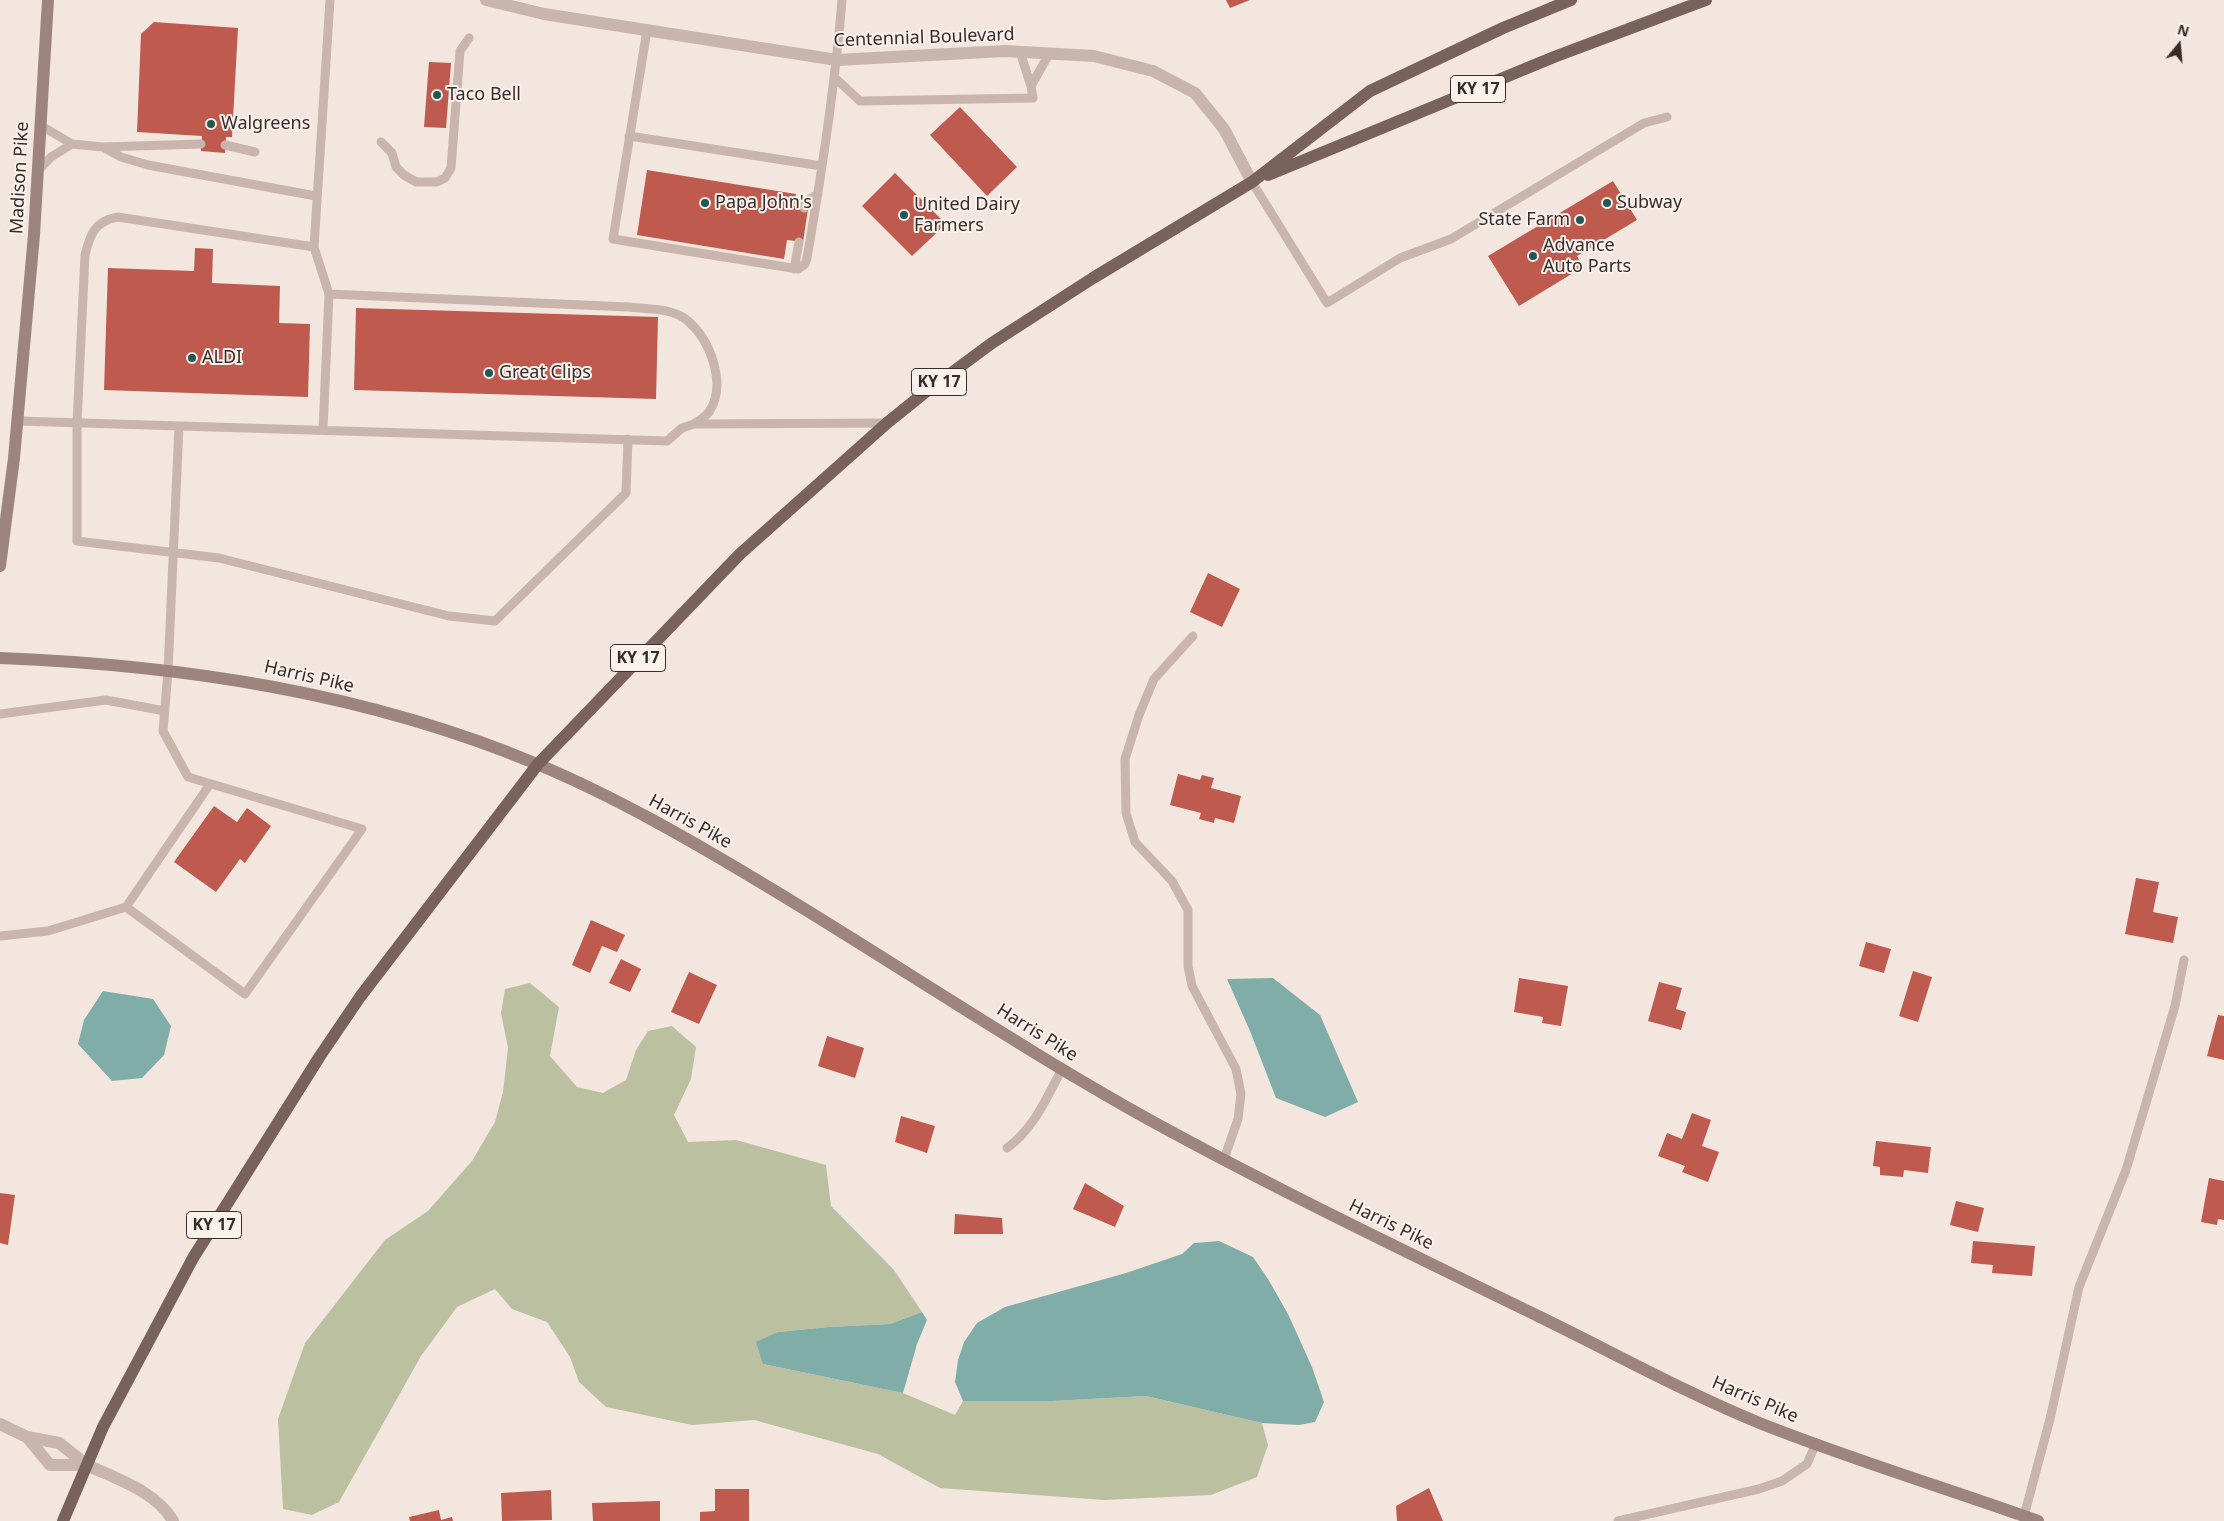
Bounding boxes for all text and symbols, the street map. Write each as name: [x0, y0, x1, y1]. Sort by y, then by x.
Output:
text: N: [2175, 19, 2192, 41]
north arrow: [2154, 20, 2204, 70]
street label: Centennial Boulevard: [833, 24, 1015, 52]
road number: KY 17: [1450, 76, 1506, 102]
place label: Taco Bell: [447, 84, 521, 106]
marker: Taco Bell: [431, 89, 443, 101]
place label: Walgreens: [221, 113, 310, 135]
marker: Walgreens: [205, 118, 217, 130]
street label: Madison Pike: [6, 121, 34, 235]
place label: Papa John's: [715, 192, 812, 214]
place label: Subway: [1617, 192, 1682, 214]
place label: United Dairy Farmers: [914, 194, 1020, 236]
marker: Papa John's: [699, 197, 711, 209]
marker: Subway: [1601, 197, 1613, 209]
marker: United Dairy Farmers: [898, 209, 910, 221]
place label: State Farm: [1478, 209, 1570, 231]
marker: State Farm: [1574, 214, 1586, 226]
place label: Advance Auto Parts: [1543, 235, 1631, 278]
marker: Advance Auto Parts: [1527, 250, 1539, 262]
place label: ALDI: [202, 347, 242, 369]
marker: ALDI: [186, 352, 198, 364]
place label: Great Clips: [499, 362, 591, 384]
marker: Great Clips: [483, 367, 495, 379]
road number: KY 17: [912, 368, 966, 396]
road number: KY 17: [610, 644, 666, 671]
street label: Harris Pike: [262, 656, 356, 698]
street label: Harris Pike: [645, 790, 735, 854]
street label: Harris Pike: [992, 1000, 1082, 1066]
street label: Harris Pike: [1345, 1195, 1437, 1255]
road number: KY 17: [186, 1212, 242, 1238]
street label: Harris Pike: [1709, 1372, 1801, 1428]

